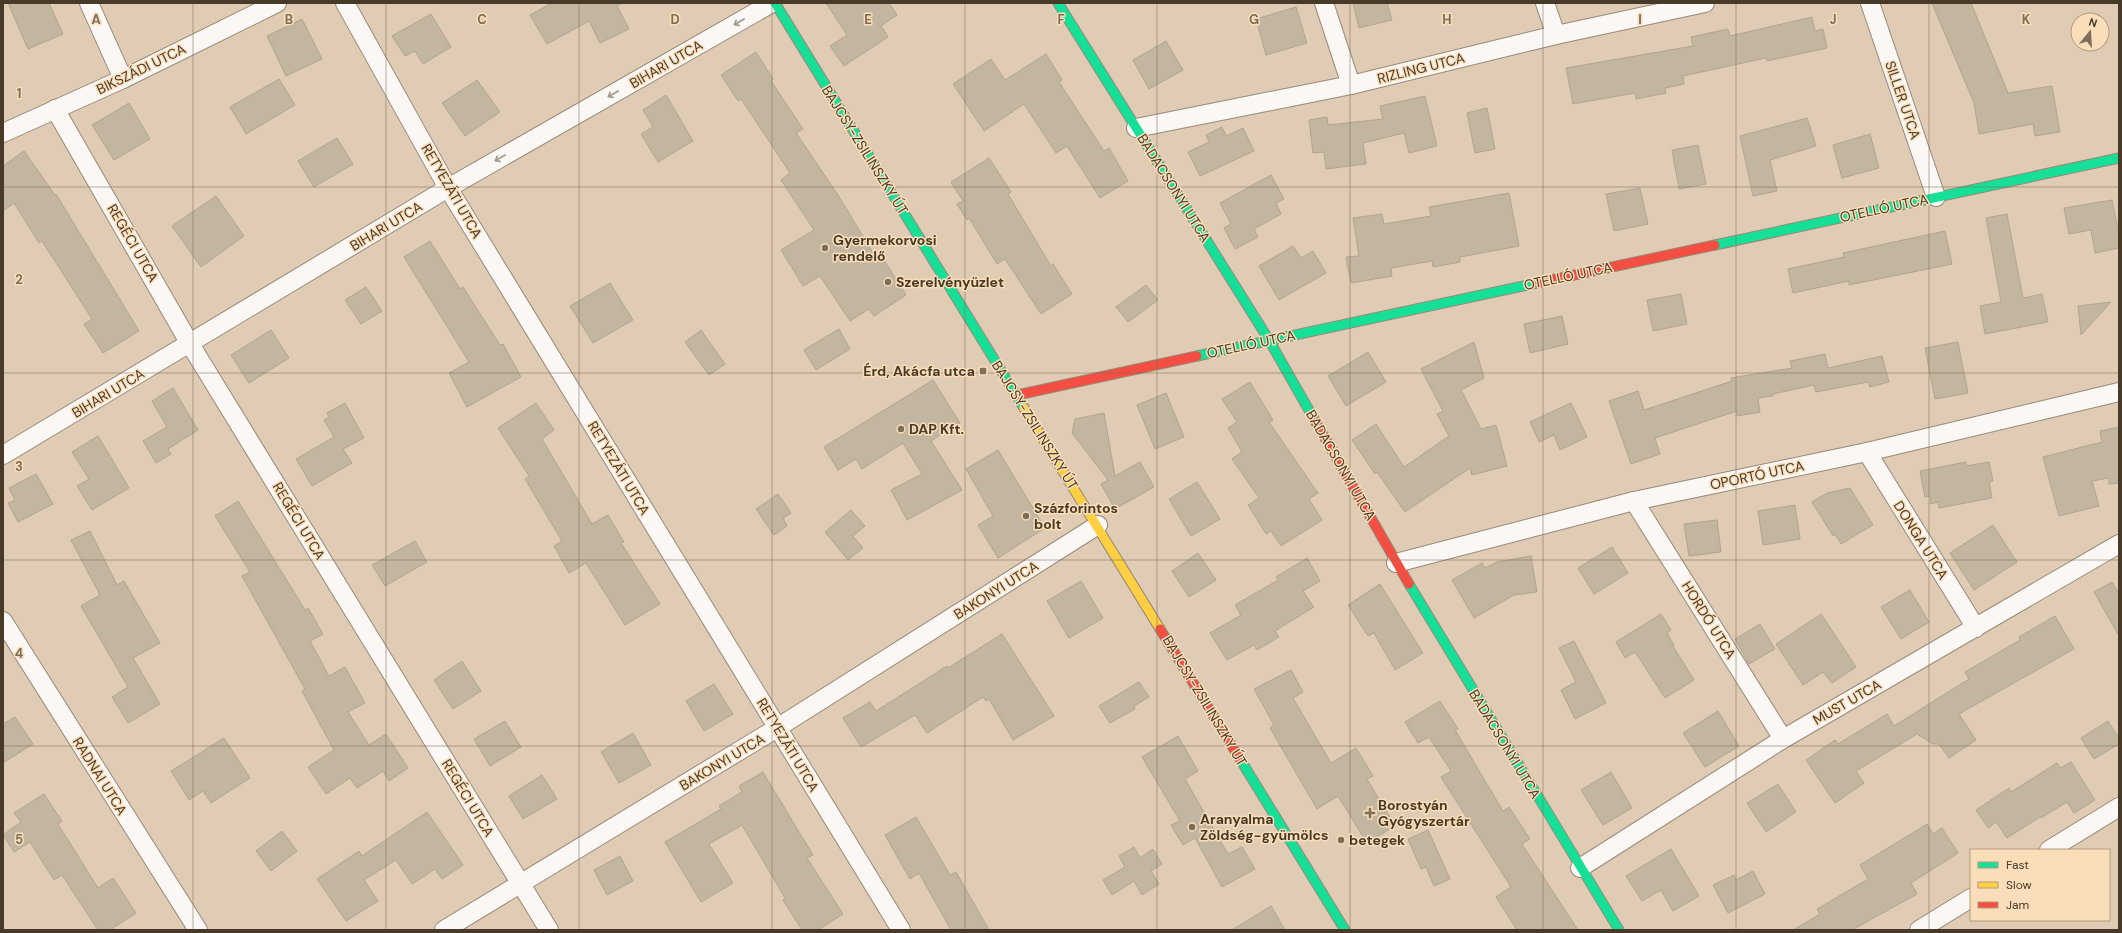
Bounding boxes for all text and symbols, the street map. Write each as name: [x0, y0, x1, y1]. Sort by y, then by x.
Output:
text: A: [91, 11, 101, 28]
text: B: [285, 11, 293, 28]
text: C: [477, 11, 487, 28]
text: D: [670, 11, 680, 28]
text: E: [864, 11, 872, 28]
text: F: [1057, 11, 1065, 28]
text: G: [1249, 11, 1259, 28]
text: H: [1442, 11, 1452, 28]
text: I: [1638, 11, 1642, 28]
text: J: [1829, 11, 1837, 28]
text: K: [2022, 11, 2031, 28]
north arrow: [2070, 12, 2110, 52]
text: N: [2087, 15, 2099, 30]
one-way arrow: [733, 19, 745, 27]
street label: BIHARI UTCA: [626, 36, 706, 92]
street label: BIKSZÁDI UTCA: [93, 40, 189, 98]
street label: RIZLING UTCA: [1375, 48, 1467, 88]
street label: SILLER UTCA: [1881, 58, 1925, 142]
street label: BAJCSY-ZSILINSZKY ÚT: [818, 82, 912, 218]
text: 1: [17, 85, 21, 102]
one-way arrow: [608, 90, 620, 98]
street label: BADACSONYI UTCA: [1133, 130, 1215, 246]
street label: RETYEZÁTI UTCA: [418, 140, 486, 242]
one-way arrow: [495, 155, 507, 163]
street label: OTELLÓ UTCA: [1838, 190, 1930, 226]
street label: BIHARI UTCA: [346, 197, 426, 255]
street label: REGÉCI UTCA: [103, 201, 163, 285]
place label: Gyermekorvosi rendelő: [833, 231, 937, 265]
marker: Gyermekorvosi rendelő: [820, 243, 830, 253]
street label: OTELLÓ UTCA: [1522, 258, 1614, 294]
text: 2: [15, 271, 23, 288]
place label: Szerelvényüzlet: [896, 273, 1004, 291]
marker: Szerelvényüzlet: [883, 277, 893, 287]
street label: OTELLÓ UTCA: [1205, 326, 1297, 362]
street label: BAJCSY-ZSILINSZKY ÚT: [988, 357, 1082, 493]
place label: Érd, Akácfa utca: [863, 362, 975, 380]
street label: BIHARI UTCA: [68, 364, 148, 422]
marker: Érd, Akácfa utca: [978, 366, 988, 376]
street label: BADACSONYI UTCA: [1302, 407, 1380, 523]
street label: RETYEZÁTI UTCA: [584, 418, 654, 518]
place label: DAP Kft.: [909, 420, 964, 438]
marker: DAP Kft.: [896, 424, 906, 434]
street label: OPORTÓ UTCA: [1708, 456, 1806, 494]
text: 3: [15, 458, 23, 475]
street label: REGÉCI UTCA: [269, 479, 329, 563]
street label: DONGA UTCA: [1890, 497, 1952, 583]
place label: Százforintos bolt: [1034, 499, 1118, 533]
marker: Százforintos bolt: [1021, 511, 1031, 521]
street label: BAKONYI UTCA: [950, 557, 1042, 623]
street label: HORDÓ UTCA: [1678, 578, 1740, 662]
street label: BAJCSY-ZSILINSZKY ÚT: [1159, 632, 1251, 770]
text: 4: [15, 645, 23, 662]
street label: MUST UTCA: [1810, 675, 1884, 729]
street label: BADACSONYI UTCA: [1465, 686, 1545, 802]
street label: RETYEZÁTI UTCA: [753, 695, 823, 795]
street label: BAKONYI UTCA: [676, 729, 768, 795]
street label: RADNAI UTCA: [69, 734, 131, 818]
street label: REGÉCI UTCA: [438, 756, 498, 840]
place label: Borostyán Gyógyszertár: [1378, 796, 1470, 830]
marker: Borostyán Gyógyszertár: [1365, 808, 1375, 818]
place label: Aranyalma Zöldség-gyümölcs: [1200, 810, 1328, 844]
marker: Aranyalma Zöldség-gyümölcs: [1187, 822, 1197, 832]
text: 5: [15, 831, 23, 848]
place label: betegek: [1349, 831, 1405, 849]
marker: betegek: [1336, 835, 1346, 845]
legend: [1970, 849, 2110, 921]
text: Fast: [2006, 857, 2029, 873]
text: Slow: [2006, 877, 2032, 893]
text: Jam: [2006, 897, 2029, 913]

